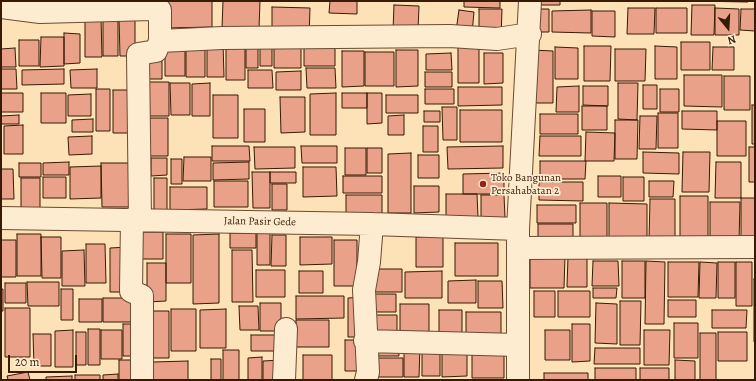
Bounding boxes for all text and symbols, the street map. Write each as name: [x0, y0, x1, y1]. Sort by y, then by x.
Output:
north arrow: [708, 8, 748, 48]
text: N: [726, 32, 738, 48]
place label: Toko Bangunan Persahabatan 2: [491, 171, 561, 197]
marker: Toko Bangunan Persahabatan 2: [478, 179, 488, 189]
street label: Jalan Pasir Gede: [224, 215, 296, 229]
scale bar: [10, 347, 79, 373]
text: 20 m: [15, 354, 39, 370]

